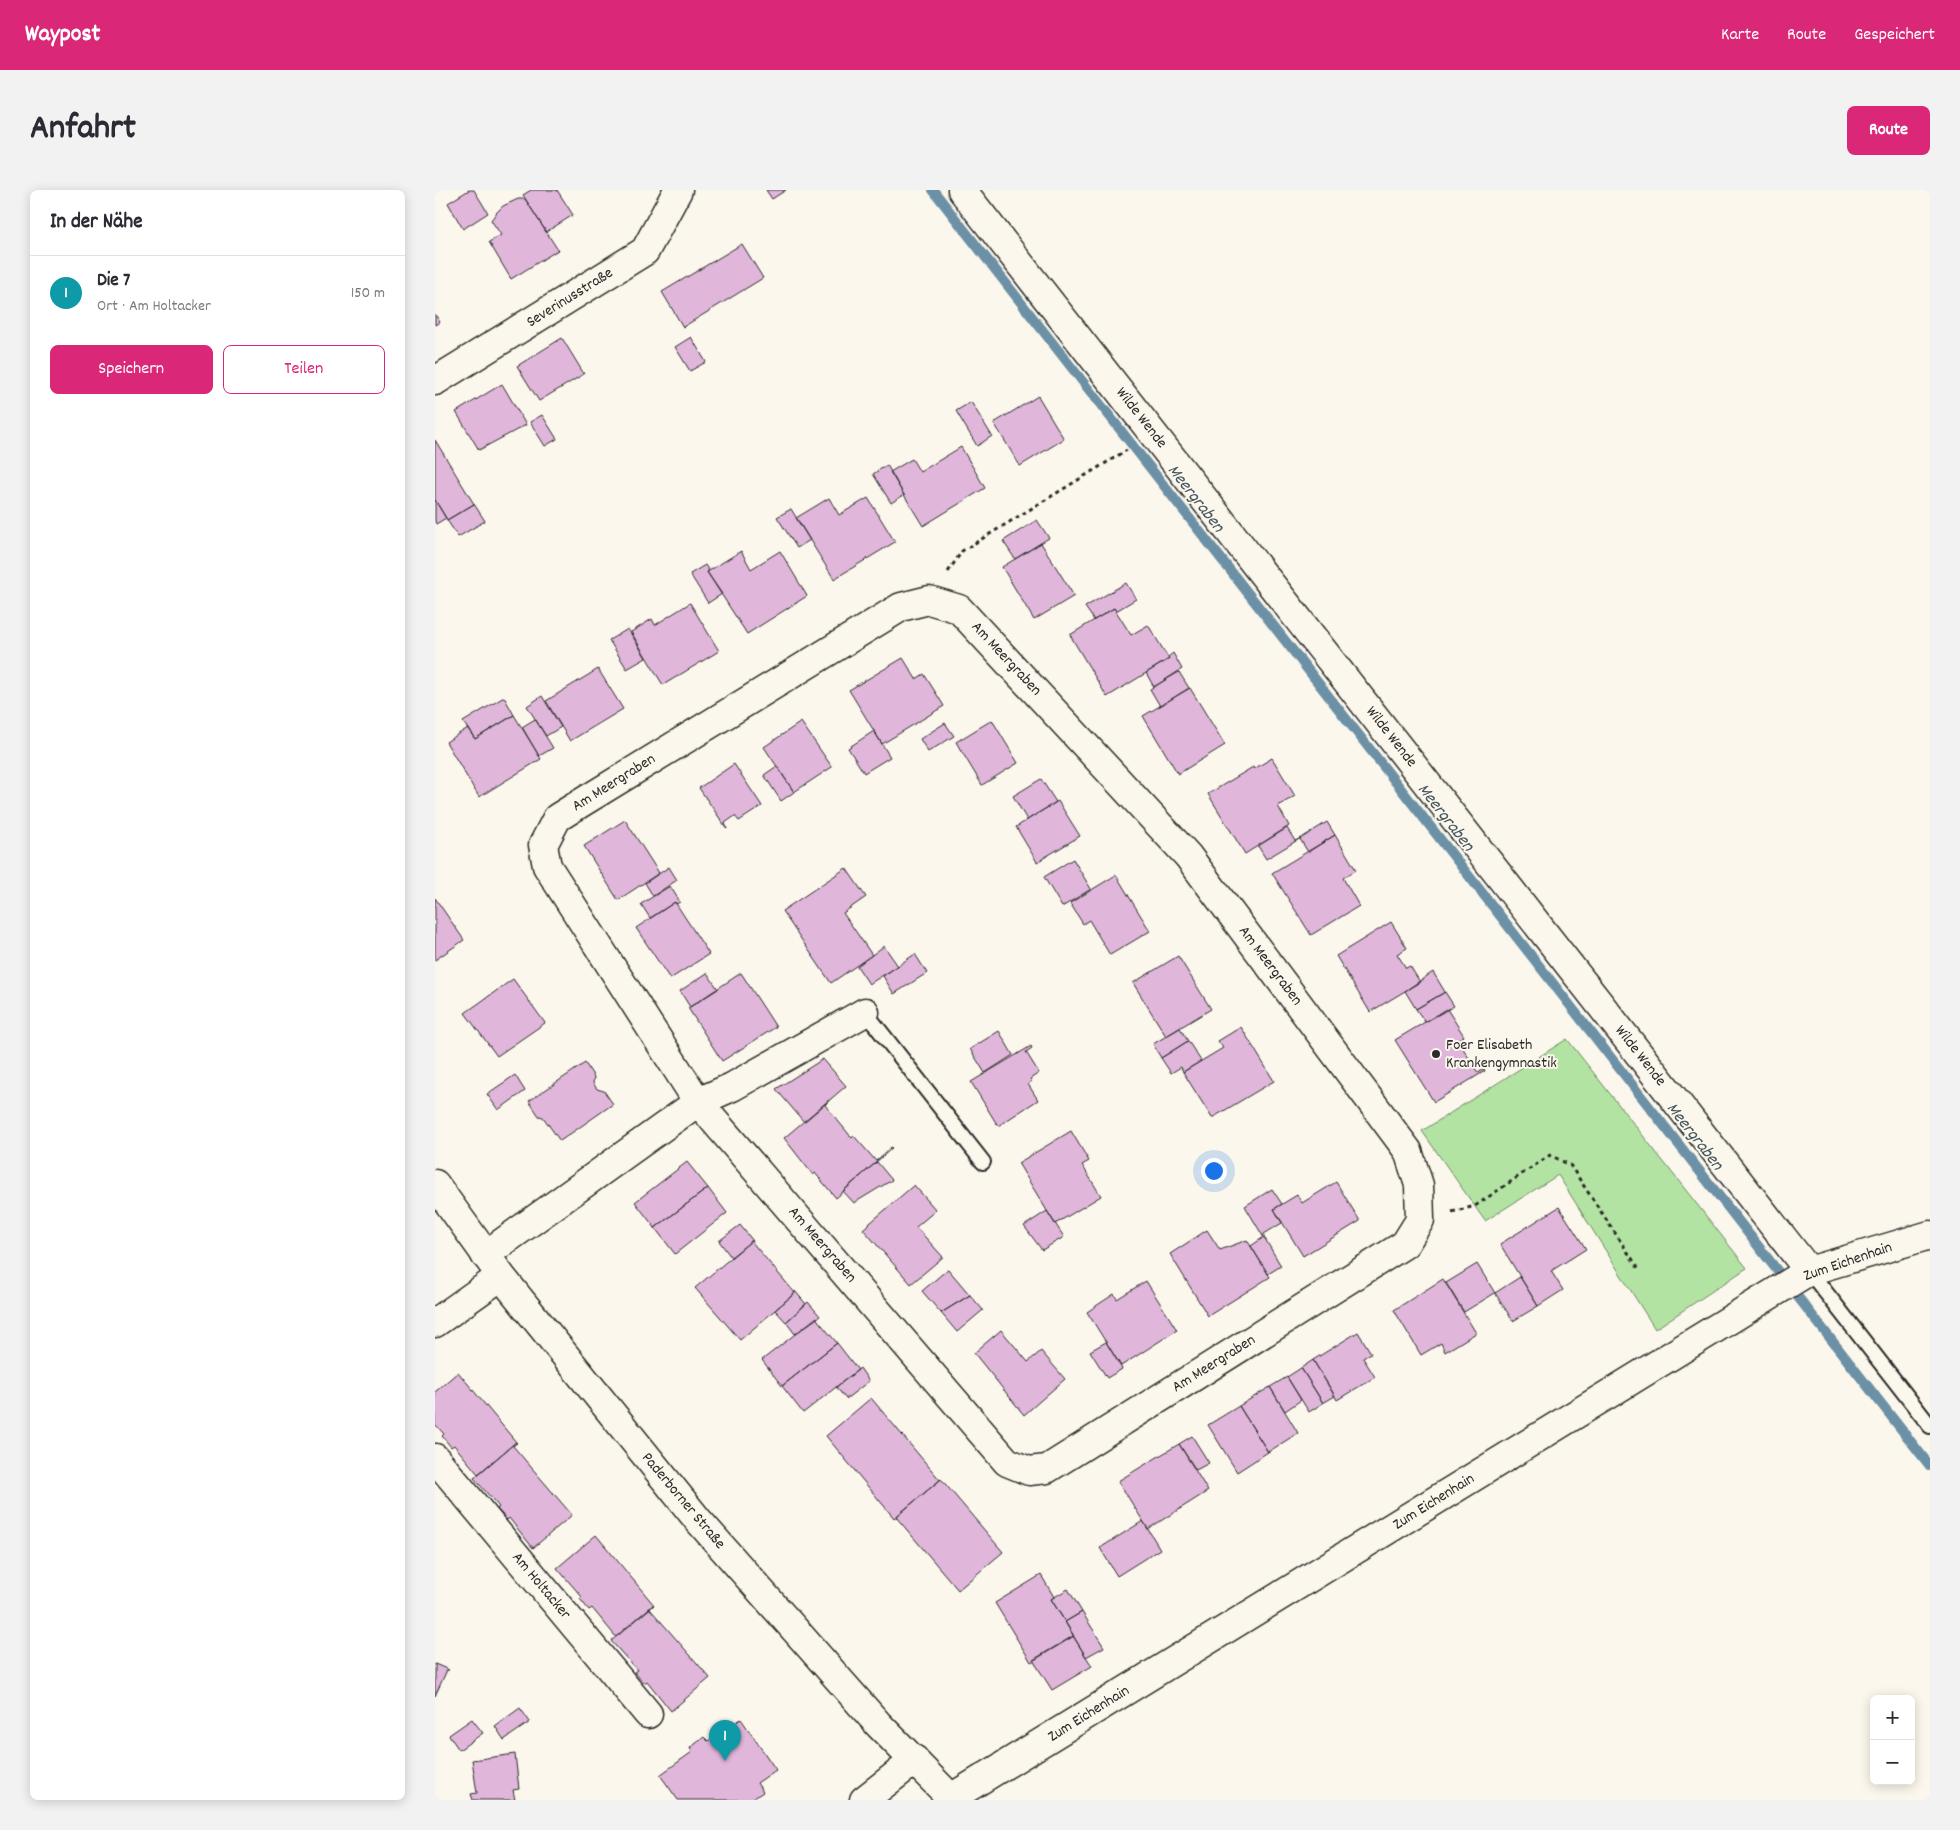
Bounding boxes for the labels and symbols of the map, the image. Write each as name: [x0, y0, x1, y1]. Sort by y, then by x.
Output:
street label: Severinusstraße: [522, 262, 618, 334]
street label: Wilde Wende: [1110, 382, 1172, 454]
water label: Meergraben: [1160, 460, 1230, 539]
street label: Am Meergraben: [965, 617, 1047, 701]
street label: Wilde Wende: [1360, 701, 1422, 773]
street label: Am Meergraben: [568, 748, 660, 818]
water label: Meergraben: [1410, 779, 1480, 858]
street label: Am Meergraben: [1232, 921, 1308, 1011]
street label: Wilde Wende: [1609, 1020, 1671, 1092]
place label: Foer Elisabeth Krankengymnastik: [1446, 1034, 1557, 1075]
marker: Foer Elisabeth Krankengymnastik: [1430, 1048, 1442, 1060]
water label: Meergraben: [1659, 1098, 1729, 1177]
your location: [1201, 1158, 1227, 1184]
street label: Am Meergraben: [782, 1202, 862, 1288]
street label: Zum Eichenhain: [1801, 1236, 1895, 1288]
street label: Am Meergraben: [1168, 1329, 1260, 1399]
street label: Paderborner Straße: [636, 1448, 730, 1554]
street label: Zum Eichenhain: [1389, 1468, 1479, 1536]
street label: Am Holtacker: [506, 1547, 576, 1625]
street label: Zum Eichenhain: [1044, 1680, 1134, 1748]
pin: 1: [709, 1720, 741, 1761]

